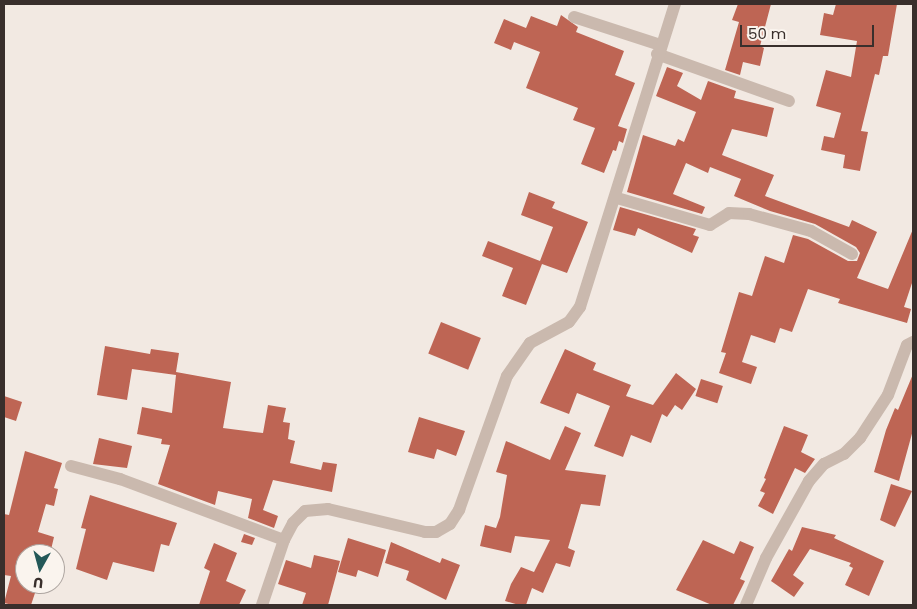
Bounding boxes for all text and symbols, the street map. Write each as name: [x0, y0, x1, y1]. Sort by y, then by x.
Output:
scale bar: [742, 15, 876, 47]
text: 50 m: [748, 23, 786, 44]
north arrow: [15, 544, 65, 594]
text: U: [32, 572, 44, 593]

